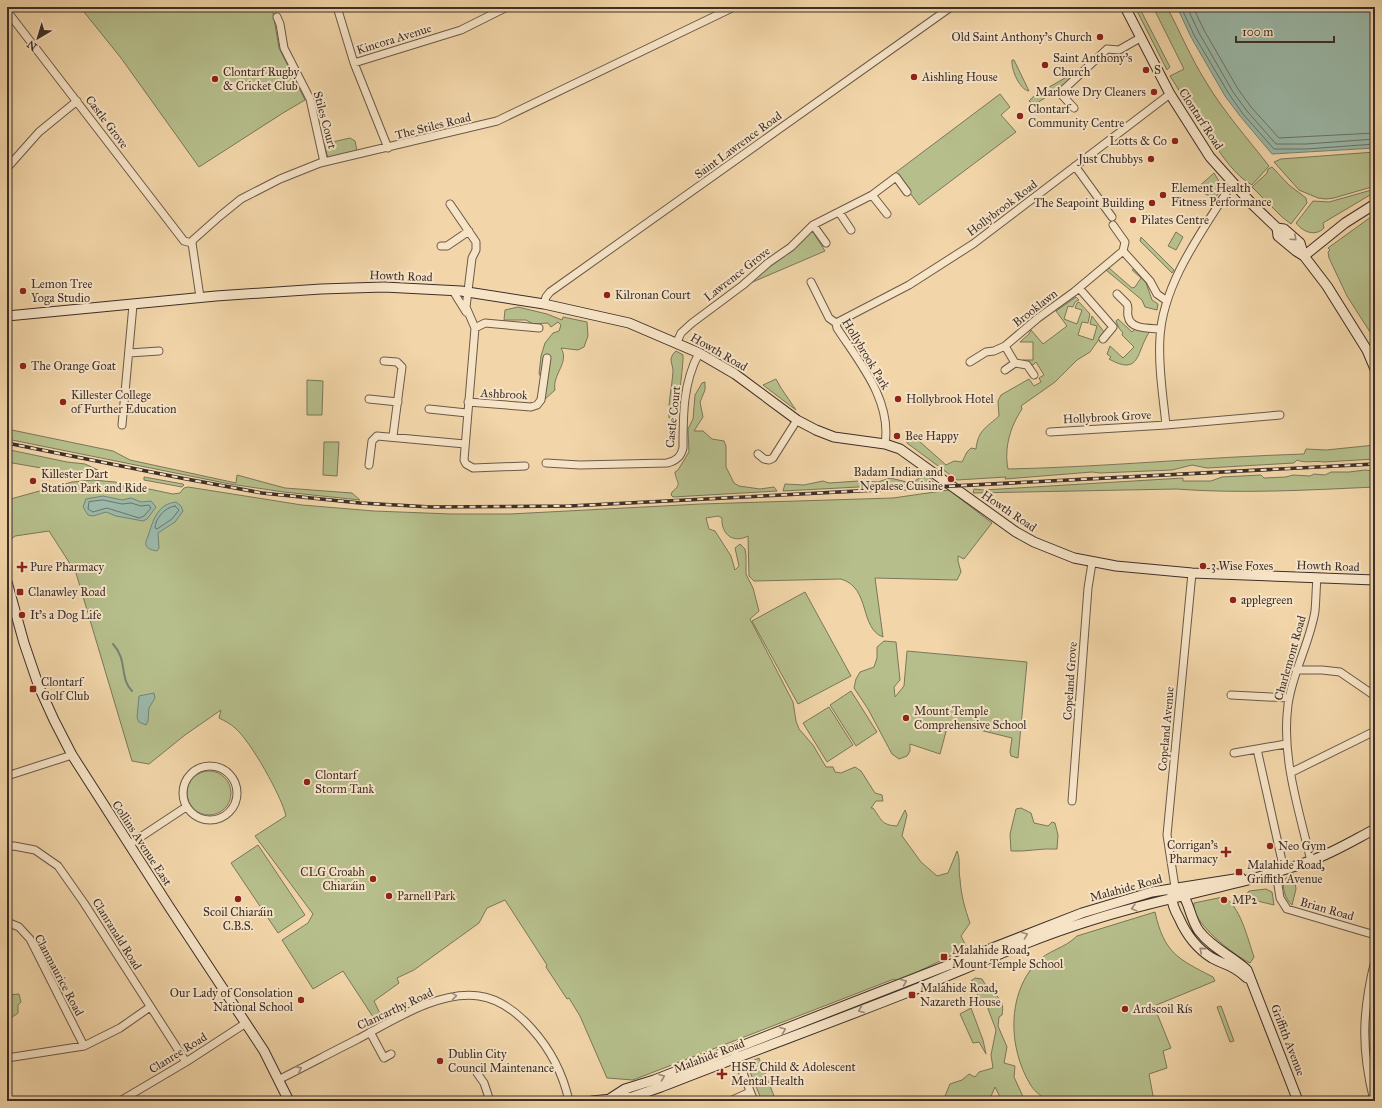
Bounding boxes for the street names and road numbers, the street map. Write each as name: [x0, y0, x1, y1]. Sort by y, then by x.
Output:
street label: Kincora Avenue: [355, 21, 433, 57]
street label: Clontarf Road: [1176, 86, 1226, 152]
street label: Stiles Court: [311, 90, 340, 151]
street label: Castle Grove: [83, 93, 131, 151]
street label: Saint Lawrence Road: [692, 109, 784, 181]
street label: The Stiles Road: [394, 110, 472, 142]
street label: Hollybrook Road: [964, 177, 1040, 239]
street label: Lawrence Grove: [701, 244, 773, 304]
street label: Howth Road: [369, 268, 433, 284]
street label: Brooklawn: [1010, 286, 1060, 330]
street label: Hollybrook Park: [839, 316, 893, 392]
street label: Howth Road: [688, 330, 750, 374]
street label: Castle Court: [663, 385, 683, 449]
street label: Ashbrook: [479, 386, 528, 402]
street label: Hollybrook Grove: [1062, 408, 1152, 426]
street label: Howth Road: [979, 488, 1039, 534]
street label: Howth Road: [1296, 558, 1360, 574]
street label: Charlemont Road: [1271, 614, 1309, 702]
street label: Copeland Grove: [1060, 641, 1080, 721]
street label: Copeland Avenue: [1155, 686, 1177, 772]
street label: Collins Avenue East: [109, 798, 175, 889]
street label: Malahide Road: [1088, 872, 1164, 904]
street label: Brian Road: [1298, 895, 1356, 923]
street label: Clanranald Road: [89, 896, 145, 972]
street label: Clanmaurice Road: [32, 932, 86, 1018]
street label: Clancarthy Road: [355, 985, 435, 1033]
street label: Griffith Avenue: [1268, 1002, 1308, 1078]
street label: Clanree Road: [146, 1030, 210, 1076]
street label: Malahide Road: [672, 1036, 746, 1076]

